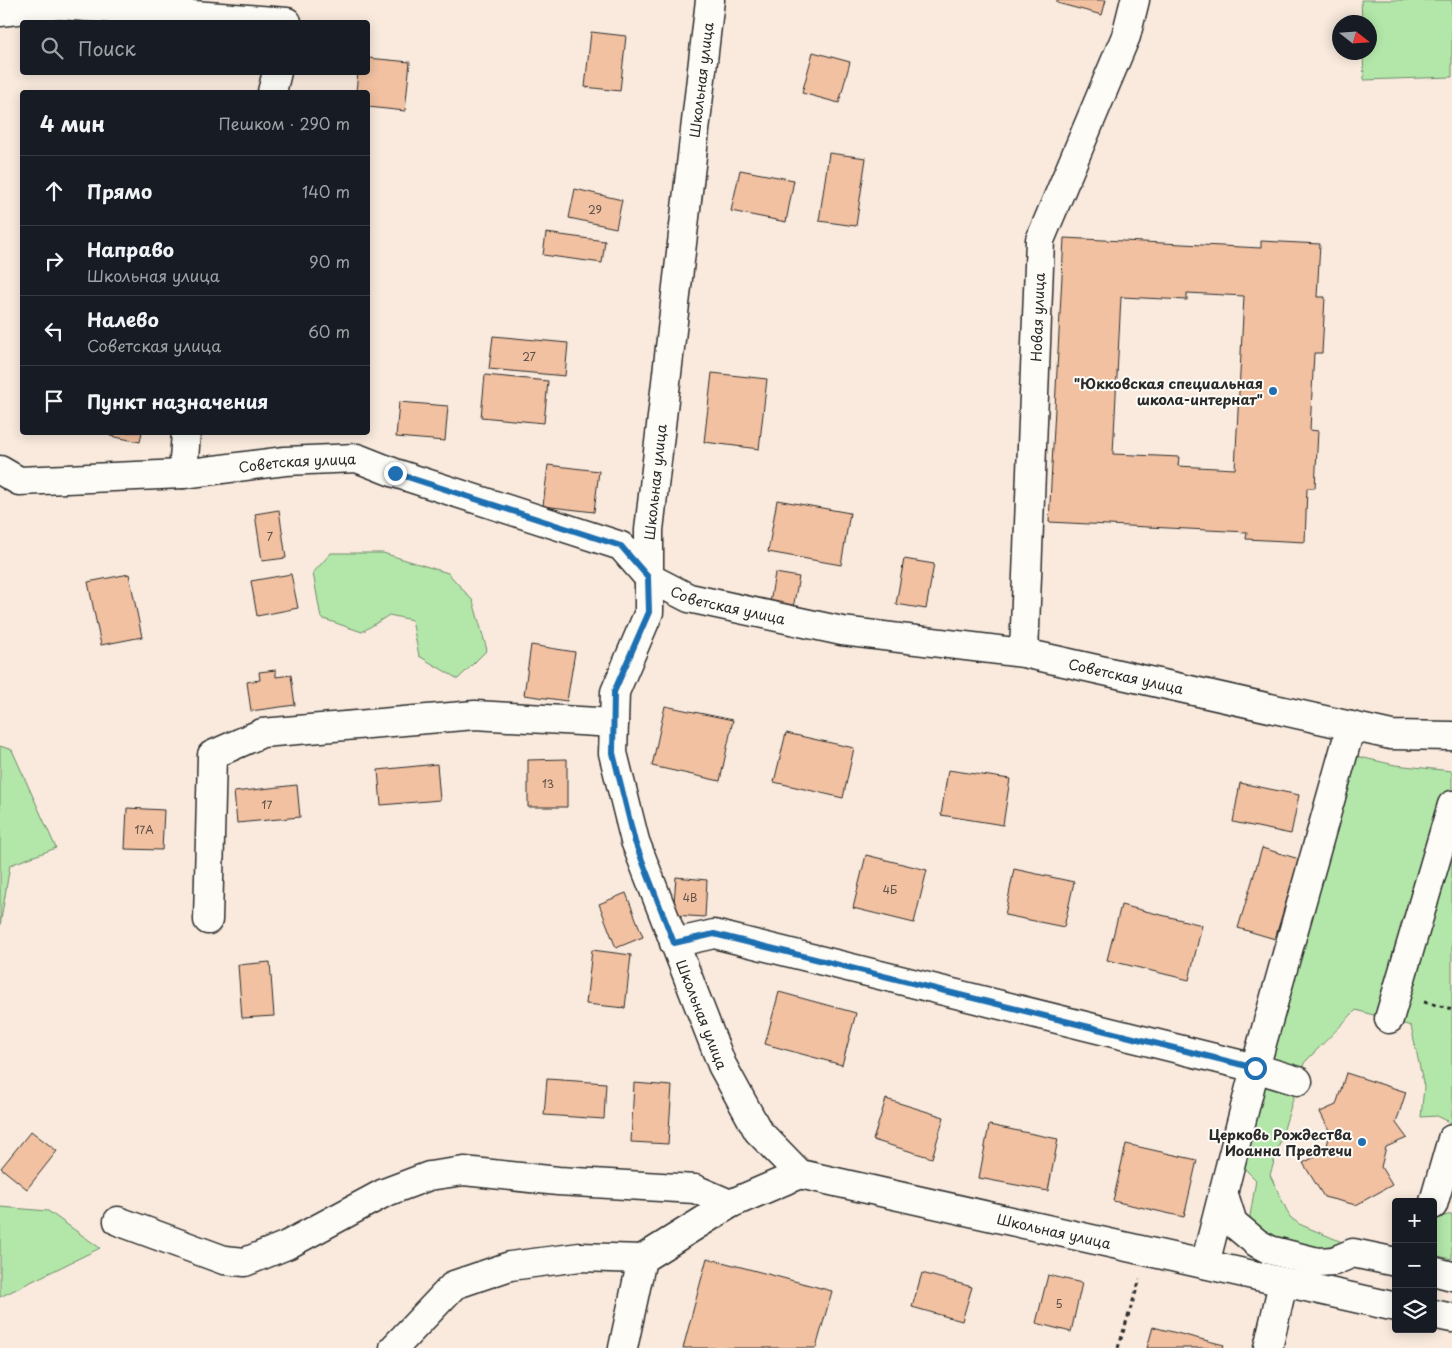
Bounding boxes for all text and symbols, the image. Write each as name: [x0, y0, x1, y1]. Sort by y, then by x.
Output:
north arrow: [1332, 15, 1377, 60]
search box: [20, 20, 370, 75]
street label: Школьная улица: [683, 21, 719, 139]
icon: search: [38, 34, 66, 62]
text: Поиск: [78, 34, 136, 62]
text: 4 мин: [40, 107, 105, 139]
text: Пешком · 290 m: [219, 111, 350, 135]
icon: ahead: [40, 177, 68, 205]
text: Прямо: [87, 177, 152, 205]
text: 140 m: [302, 179, 350, 203]
house number: 29: [588, 201, 602, 218]
text: Направо: [87, 235, 174, 263]
icon: right: [40, 247, 68, 275]
text: 90 m: [309, 249, 350, 273]
text: Школьная улица: [87, 263, 220, 287]
street label: Новая улица: [1025, 272, 1049, 362]
text: Налево: [87, 305, 159, 333]
icon: left: [40, 317, 68, 345]
text: 60 m: [308, 319, 350, 343]
text: Советская улица: [87, 333, 221, 357]
house number: 27: [522, 348, 536, 365]
place label: "Юкковская специальная школа-интернат": [1074, 373, 1263, 410]
marker: "Юкковская специальная школа-интернат": [1267, 385, 1279, 397]
icon: arrive: [40, 387, 68, 415]
text: Пункт назначения: [87, 387, 268, 415]
street label: Школьная улица: [638, 423, 672, 541]
street label: Советская улица: [237, 448, 356, 477]
route end: [384, 462, 407, 485]
house number: 7: [267, 528, 273, 545]
street label: Советская улица: [667, 580, 787, 629]
street label: Советская улица: [1066, 653, 1186, 699]
house number: 13: [542, 775, 554, 792]
house number: 17: [262, 796, 273, 813]
house number: 17А: [134, 821, 154, 838]
house number: 4Б: [883, 881, 897, 898]
house number: 4В: [683, 889, 697, 906]
street label: Школьная улица: [671, 956, 733, 1072]
route start: [1244, 1057, 1267, 1080]
place label: Церковь Рождества Иоанна Предтечи: [1209, 1124, 1352, 1161]
marker: Церковь Рождества Иоанна Предтечи: [1356, 1136, 1368, 1148]
map controls: [1392, 1198, 1437, 1333]
button: +: [1392, 1198, 1437, 1243]
street label: Школьная улица: [995, 1208, 1113, 1254]
button: −: [1392, 1243, 1437, 1288]
button: layers: [1392, 1288, 1437, 1333]
house number: 5: [1055, 1295, 1063, 1312]

